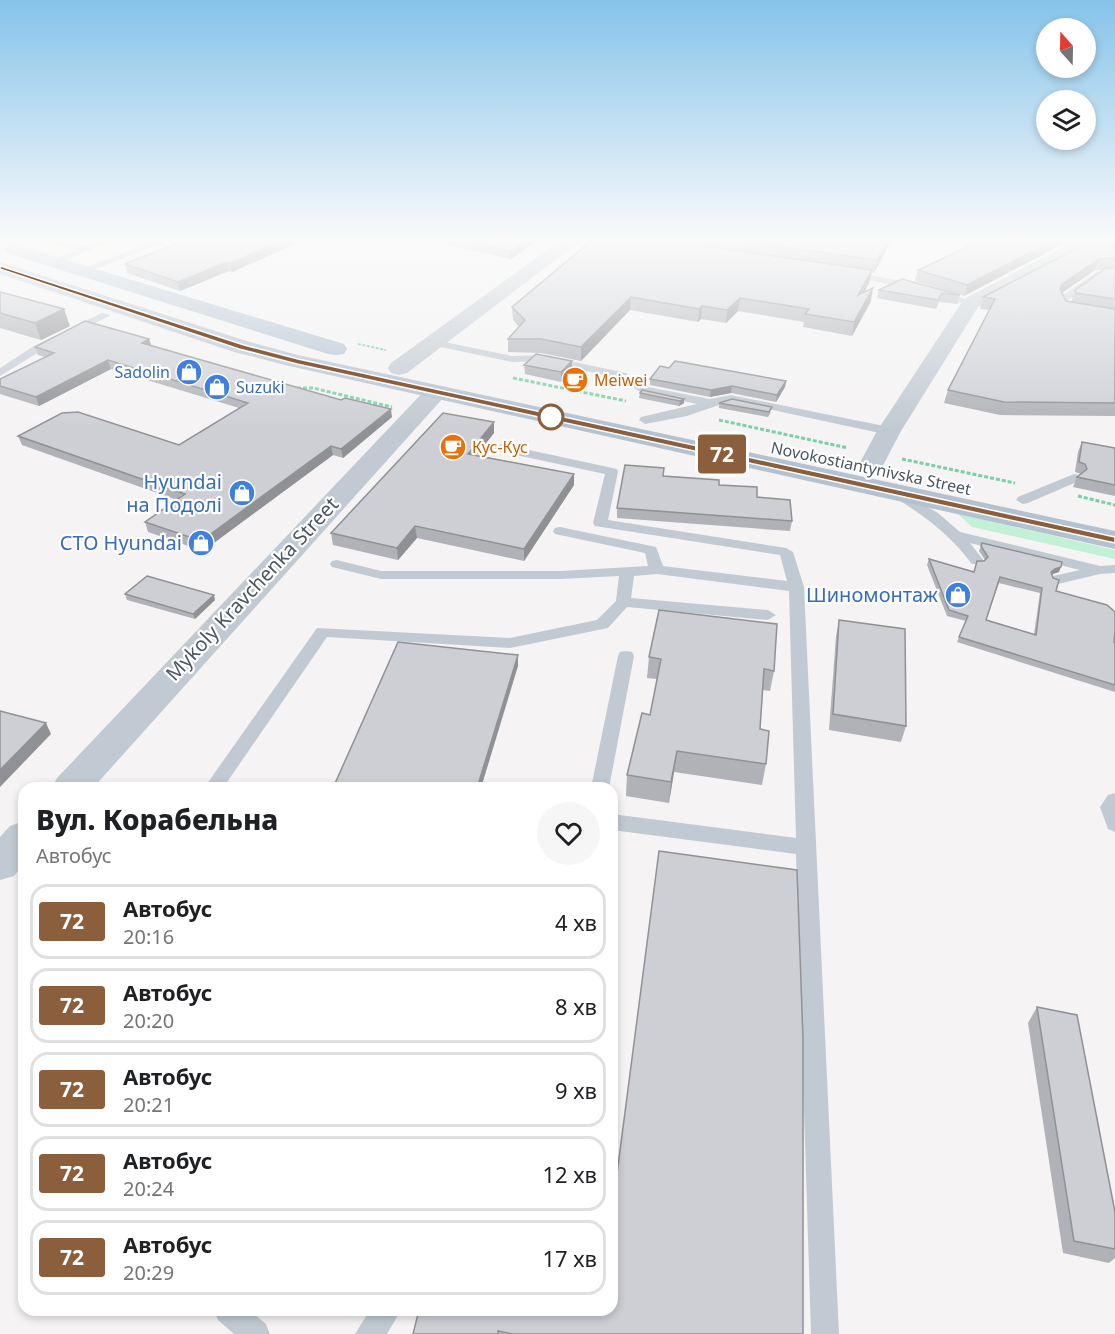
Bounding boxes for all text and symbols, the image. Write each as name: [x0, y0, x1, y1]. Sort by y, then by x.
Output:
north arrow: [1036, 18, 1096, 78]
map controls: [1036, 18, 1096, 150]
button: layers: [1036, 90, 1096, 150]
shop icon: Sadolin: [174, 357, 204, 387]
place label: Sadolin: [115, 361, 170, 383]
cafe icon: Meiwei: [560, 365, 590, 395]
place label: Meiwei: [594, 369, 647, 391]
shop icon: Suzuki: [202, 372, 232, 402]
place label: Suzuki: [236, 376, 285, 398]
unlabelled marker: [538, 404, 564, 430]
cafe icon: Кус-Кус: [438, 432, 468, 462]
line badge: 72: [695, 434, 749, 474]
place label: Кус-Кус: [472, 436, 528, 458]
street label: Novokostiantynivska Street: [769, 436, 973, 500]
text: 72: [710, 440, 734, 468]
place label: Hyundai на Подолі: [126, 468, 222, 518]
shop icon: Hyundai на Подолі: [227, 478, 257, 508]
street label: Mykoly Kravchenka Street: [159, 491, 344, 686]
shop icon: СТО Hyundai: [186, 528, 216, 558]
place label: СТО Hyundai: [60, 529, 182, 556]
shop icon: Шиномонтаж: [943, 580, 973, 610]
place label: Шиномонтаж: [806, 581, 939, 608]
text: Вул. Корабельна: [36, 800, 278, 838]
button: heart: [537, 802, 600, 865]
text: Автобус: [36, 842, 112, 869]
text: Автобус: [123, 893, 212, 923]
text: 72: [60, 907, 84, 935]
text: 4 хв: [555, 907, 597, 937]
text: 20:16: [123, 923, 174, 950]
text: Автобус: [123, 977, 212, 1007]
text: 72: [60, 991, 84, 1019]
text: 8 хв: [555, 991, 597, 1021]
text: 20:20: [123, 1007, 174, 1034]
text: Автобус: [123, 1061, 212, 1091]
text: 72: [60, 1075, 84, 1103]
text: 9 хв: [555, 1075, 597, 1105]
text: 20:21: [123, 1091, 174, 1118]
text: Автобус: [123, 1145, 212, 1175]
text: 72: [60, 1159, 84, 1187]
text: 12 хв: [542, 1159, 597, 1189]
text: 20:24: [123, 1175, 174, 1202]
text: Автобус: [123, 1229, 212, 1259]
text: 72: [60, 1243, 84, 1271]
text: 17 хв: [542, 1243, 597, 1273]
text: 20:29: [123, 1259, 174, 1286]

